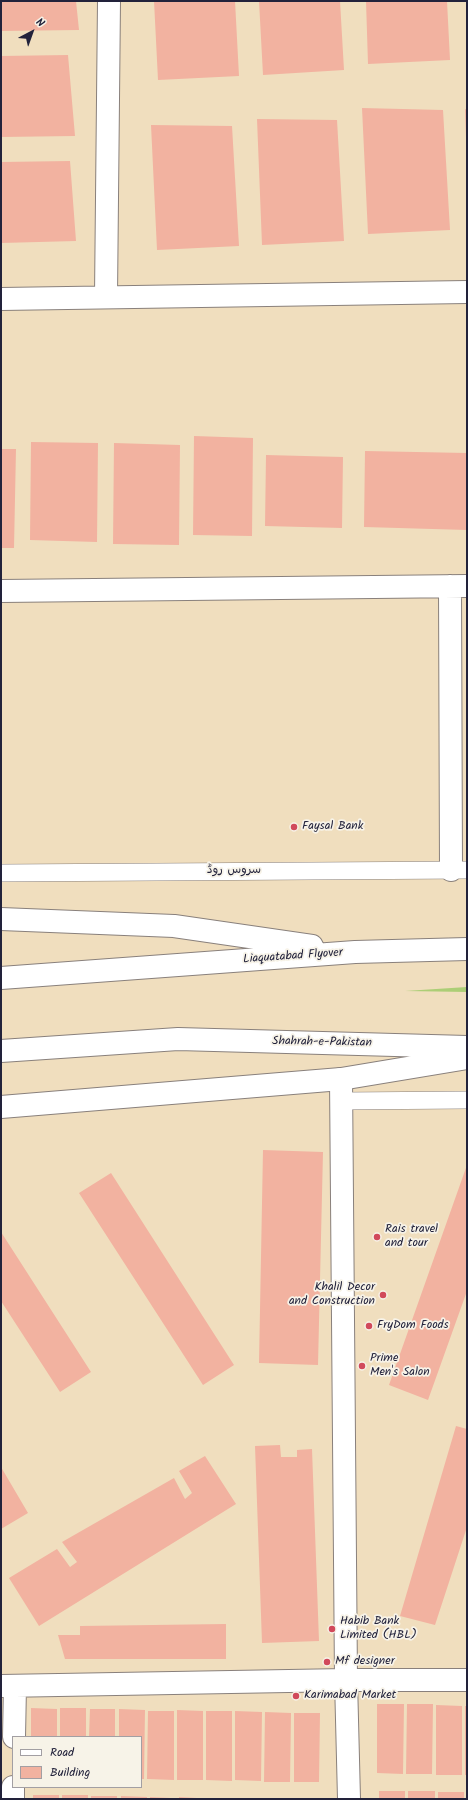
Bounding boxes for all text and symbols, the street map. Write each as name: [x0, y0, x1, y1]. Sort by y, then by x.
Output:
north arrow: [12, 12, 52, 52]
text: N: [31, 14, 48, 32]
place label: Faysal Bank: [302, 820, 363, 834]
marker: Faysal Bank: [289, 822, 299, 832]
street label: سروس روڈ: [207, 864, 261, 878]
street label: Liaquatabad Flyover: [243, 946, 343, 968]
street label: Shahrah-e-Pakistan: [272, 1035, 372, 1051]
place label: Rais travel and tour: [385, 1223, 438, 1251]
marker: Rais travel and tour: [372, 1232, 382, 1242]
place label: Khalil Decor and Construction: [289, 1281, 375, 1309]
marker: Khalil Decor and Construction: [378, 1290, 388, 1300]
place label: FryDom Foods: [377, 1319, 449, 1333]
marker: FryDom Foods: [364, 1321, 374, 1331]
place label: Prime Men's Salon: [370, 1352, 430, 1380]
marker: Prime Men's Salon: [357, 1361, 367, 1371]
place label: Habib Bank Limited (HBL): [340, 1615, 417, 1643]
marker: Habib Bank Limited (HBL): [327, 1624, 337, 1634]
place label: Mf designer: [335, 1655, 395, 1669]
marker: Mf designer: [322, 1657, 332, 1667]
place label: Karimabad Market: [304, 1689, 396, 1703]
marker: Karimabad Market: [291, 1691, 301, 1701]
legend: [12, 1736, 142, 1788]
text: Road: [50, 1743, 74, 1762]
text: Building: [50, 1763, 90, 1782]

